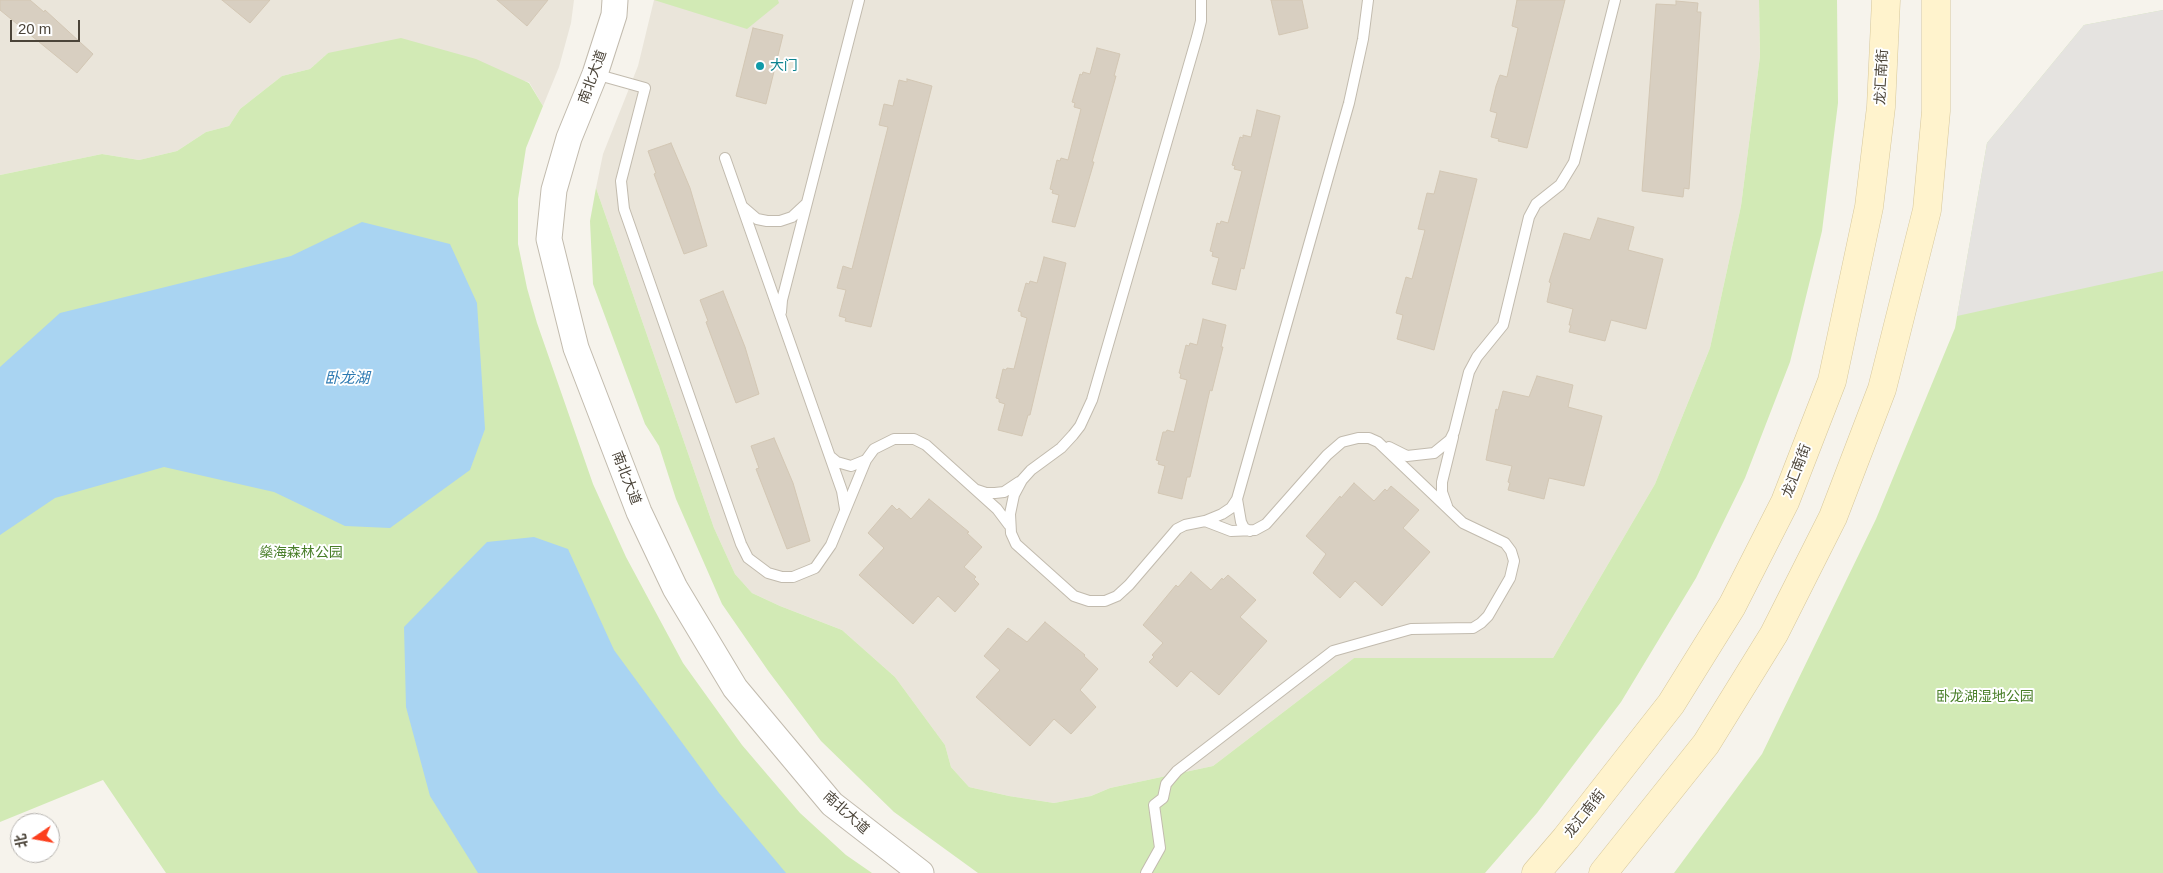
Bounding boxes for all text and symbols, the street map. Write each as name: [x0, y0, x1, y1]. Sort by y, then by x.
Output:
scale bar: [12, 10, 82, 42]
text: 20 m: [18, 20, 51, 37]
street label: 南北大道: [576, 48, 610, 106]
street label: 龙汇南街: [1872, 49, 1892, 105]
place label: 大门: [770, 58, 798, 74]
marker: 大门: [754, 60, 766, 72]
water label: 卧龙湖: [325, 370, 369, 388]
street label: 龙汇南街: [1779, 442, 1815, 500]
street label: 南北大道: [608, 449, 644, 507]
park label: 燊海森林公园: [259, 545, 343, 561]
park label: 卧龙湖湿地公园: [1936, 689, 2034, 705]
street label: 龙汇南街: [1561, 787, 1609, 841]
street label: 南北大道: [820, 788, 872, 838]
north arrow: [10, 813, 60, 863]
text: 北: [12, 832, 31, 849]

